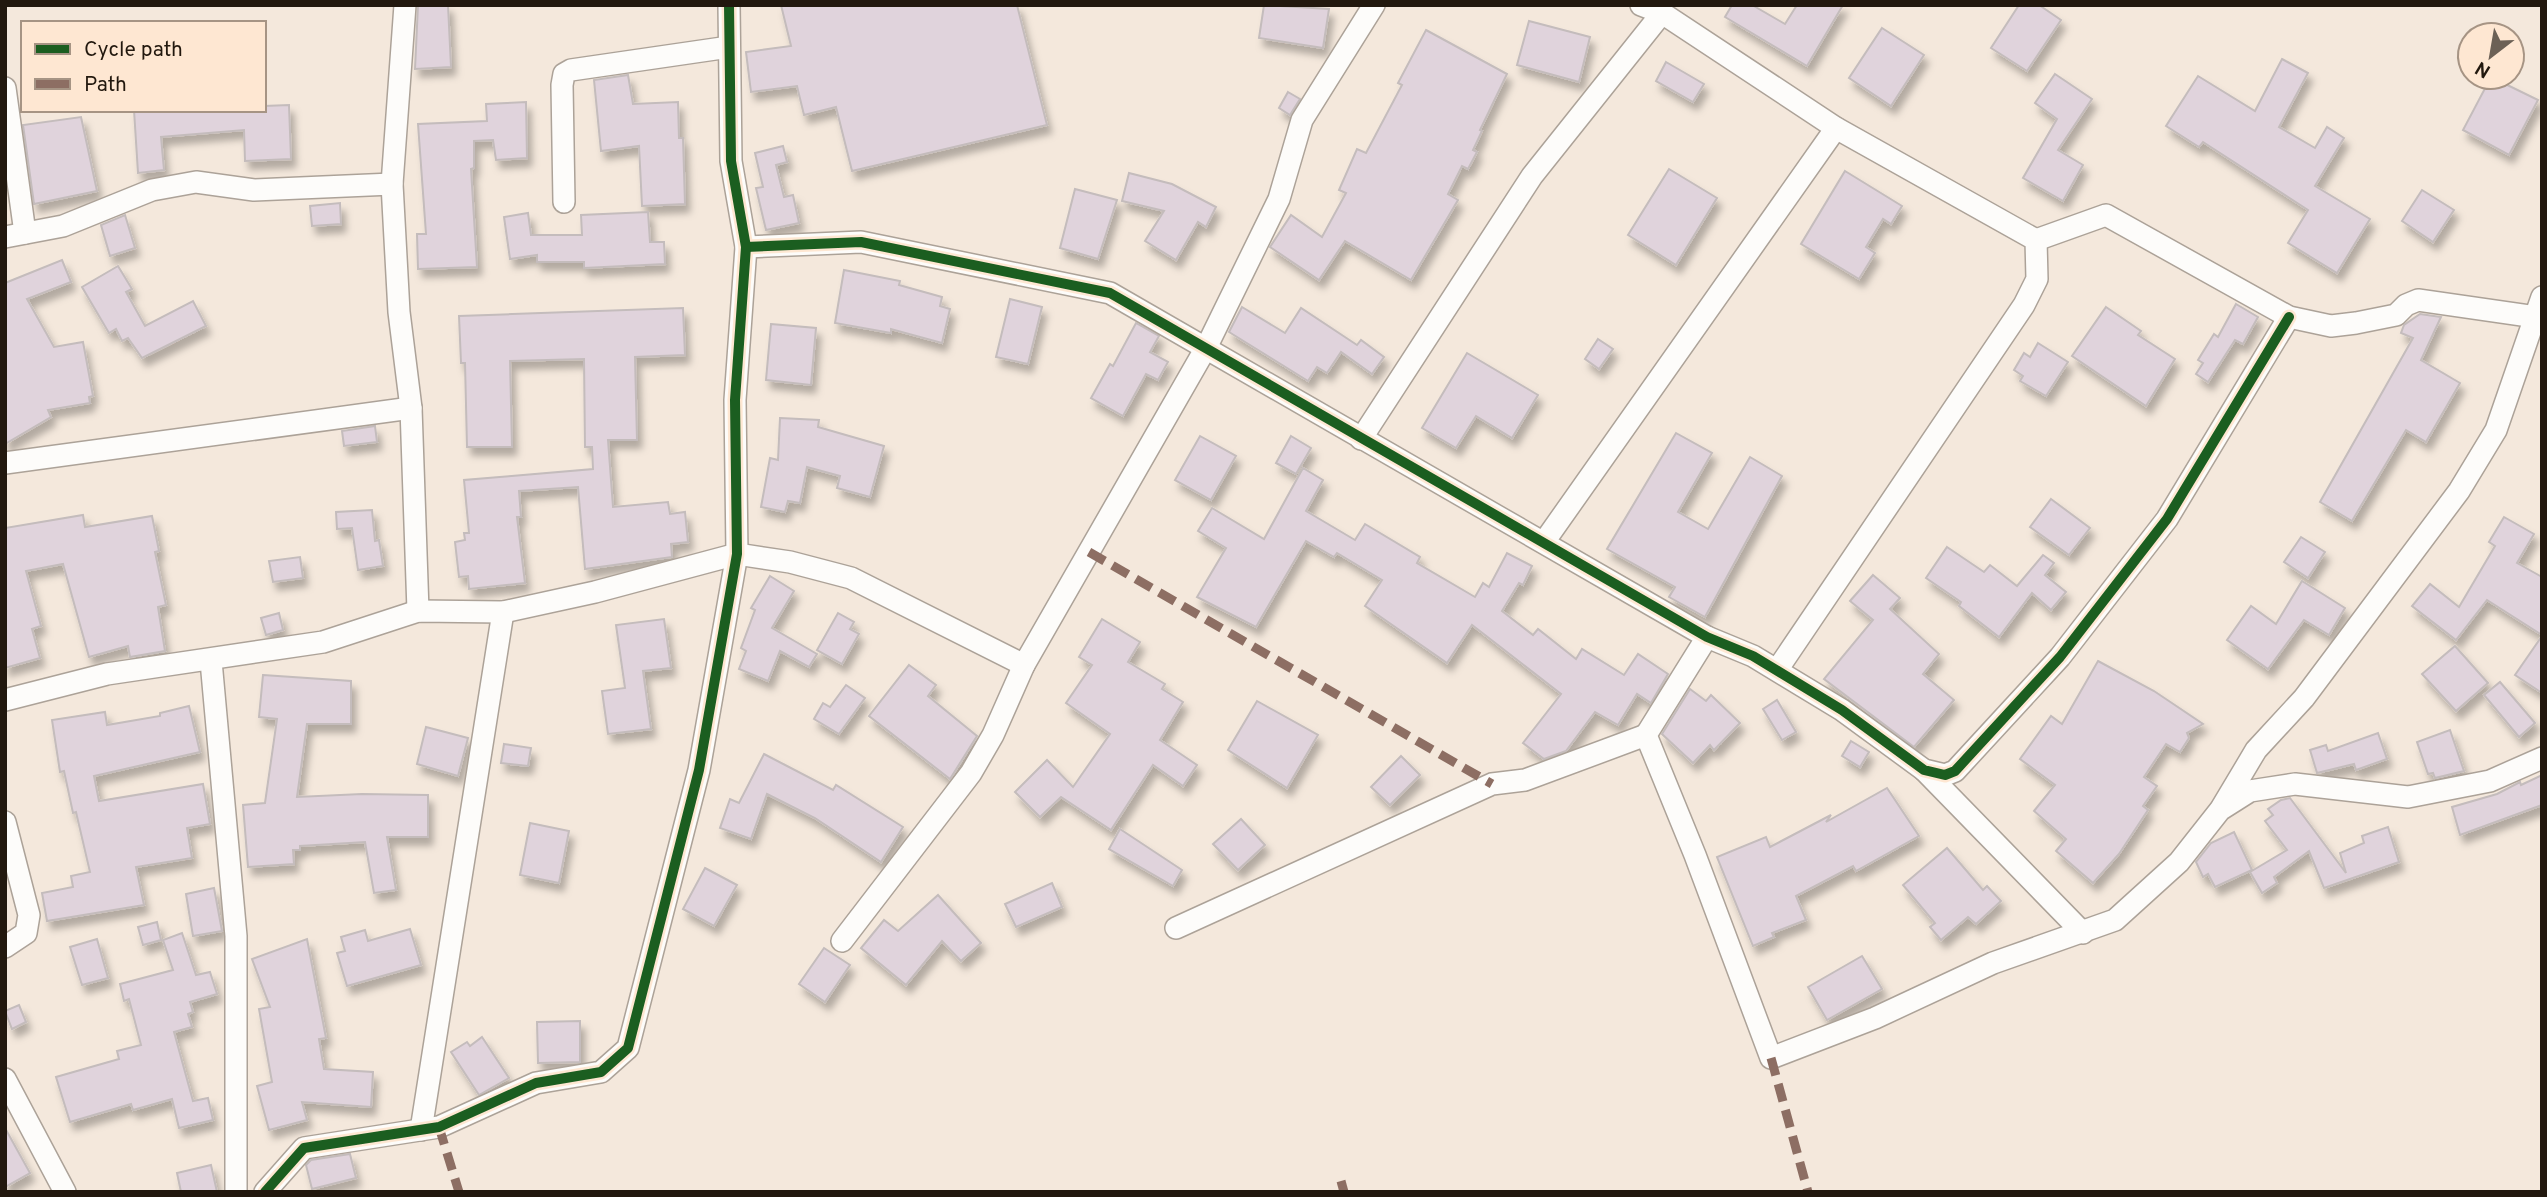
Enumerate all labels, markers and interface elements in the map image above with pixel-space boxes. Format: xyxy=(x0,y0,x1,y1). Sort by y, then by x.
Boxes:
legend xyxy=(21,21,266,112)
north arrow xyxy=(2456,21,2526,91)
text: Cycle path xyxy=(84,37,183,64)
text: N xyxy=(2471,55,2495,83)
text: Path xyxy=(84,72,127,99)

